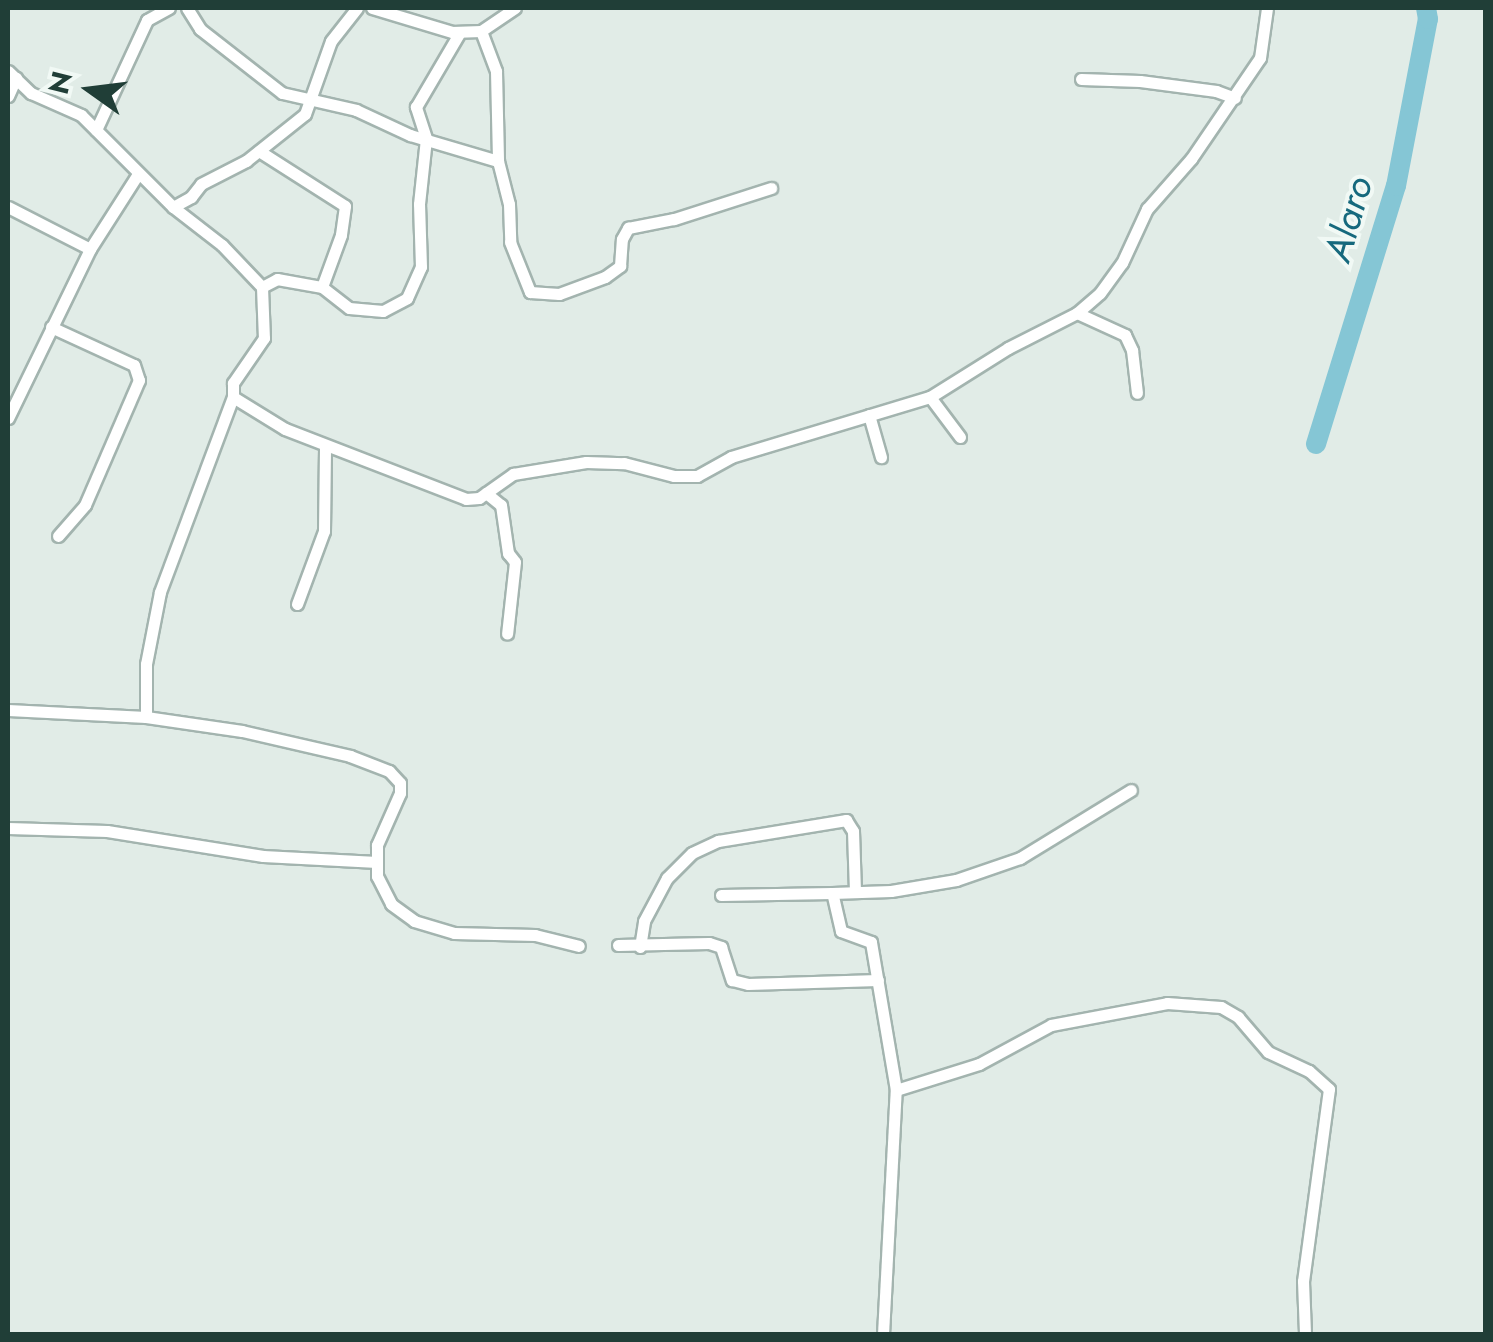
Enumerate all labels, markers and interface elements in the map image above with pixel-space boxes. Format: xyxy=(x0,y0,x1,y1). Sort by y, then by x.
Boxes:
north arrow xyxy=(40,40,140,140)
text: N xyxy=(38,67,83,98)
water label: Alaro xyxy=(1314,171,1382,267)

